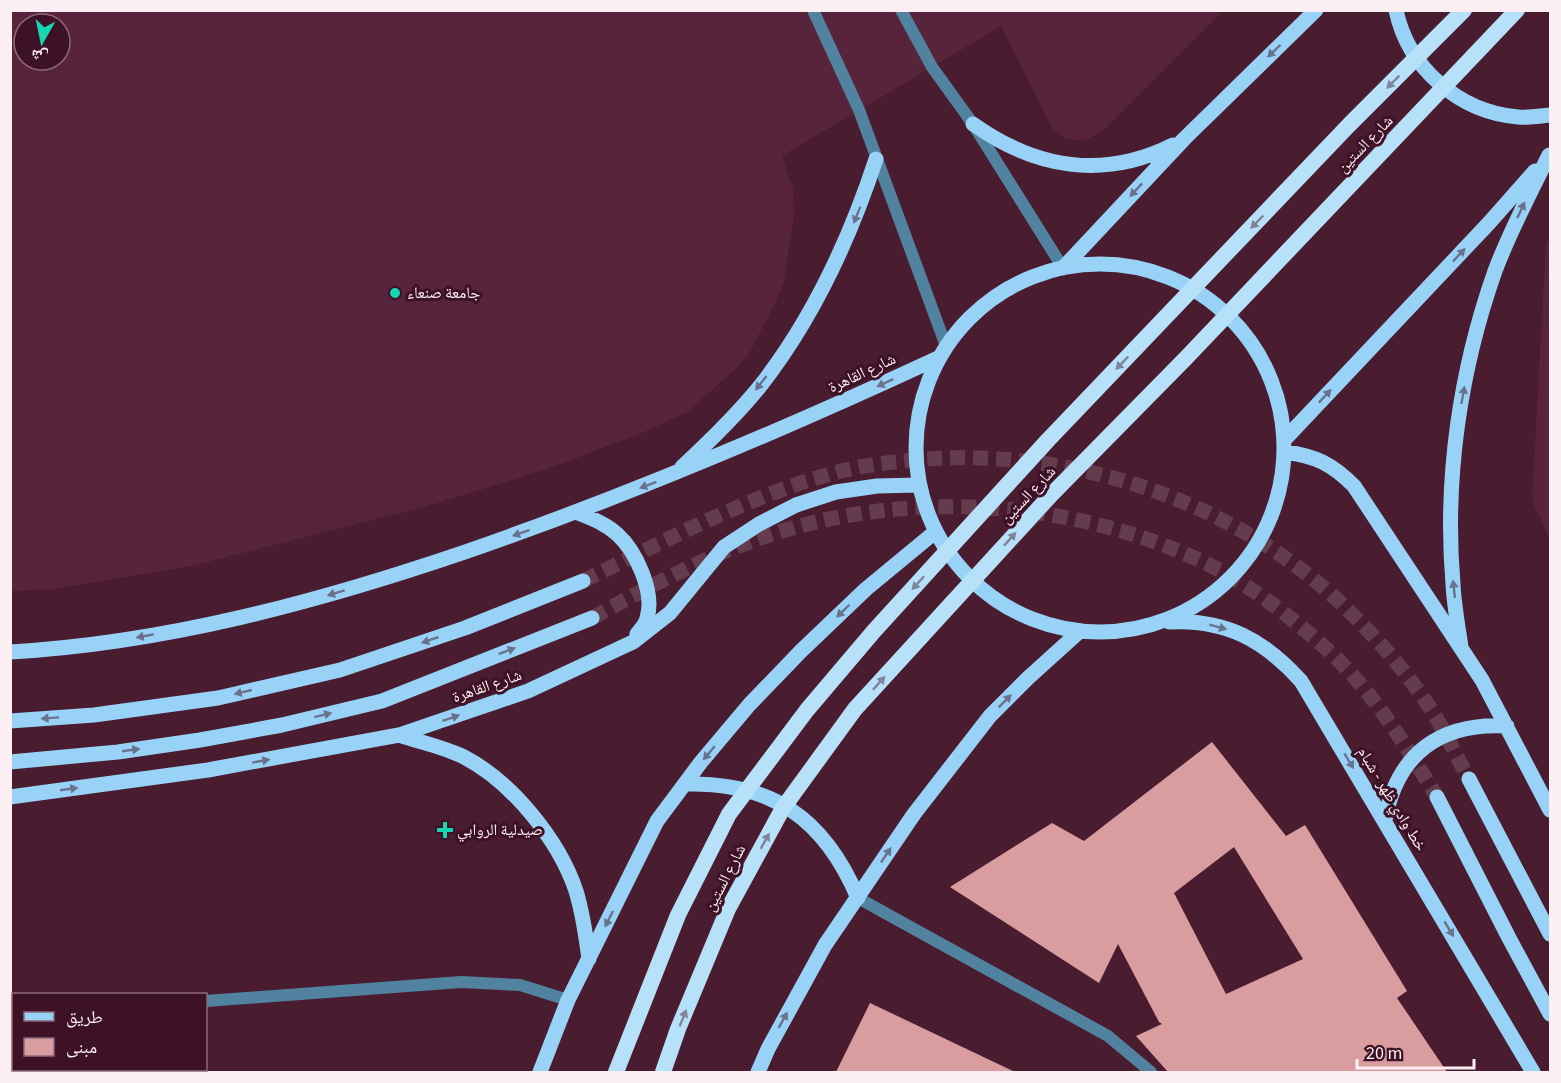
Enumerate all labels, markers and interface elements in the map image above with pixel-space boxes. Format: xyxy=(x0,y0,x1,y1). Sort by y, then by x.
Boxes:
north arrow xyxy=(12,12,72,72)
text: ش xyxy=(30,44,50,68)
one-way arrow xyxy=(1267,44,1281,58)
one-way arrow xyxy=(1386,74,1400,88)
street label: شارع الستين xyxy=(1332,110,1398,178)
one-way arrow xyxy=(1130,182,1144,196)
one-way arrow xyxy=(1517,201,1526,218)
one-way arrow xyxy=(852,206,862,224)
one-way arrow xyxy=(1250,214,1264,229)
one-way arrow xyxy=(1452,247,1466,262)
place label: جامعة صنعاء xyxy=(407,282,481,304)
marker: جامعة صنعاء xyxy=(388,286,402,300)
street label: شارع القاهرة xyxy=(825,348,899,398)
one-way arrow xyxy=(1116,355,1130,369)
one-way arrow xyxy=(756,376,768,391)
one-way arrow xyxy=(876,378,893,387)
one-way arrow xyxy=(1458,385,1467,404)
one-way arrow xyxy=(1318,390,1332,404)
street label: شارع الستين xyxy=(995,461,1061,529)
one-way arrow xyxy=(639,481,657,490)
one-way arrow xyxy=(512,528,530,538)
one-way arrow xyxy=(1003,533,1017,547)
one-way arrow xyxy=(911,575,925,590)
one-way arrow xyxy=(1449,580,1459,599)
one-way arrow xyxy=(327,589,345,598)
one-way arrow xyxy=(835,604,850,618)
one-way arrow xyxy=(1209,622,1227,632)
one-way arrow xyxy=(136,631,155,640)
one-way arrow xyxy=(421,635,439,645)
one-way arrow xyxy=(498,646,516,656)
street label: شارع القاهرة xyxy=(449,664,525,708)
one-way arrow xyxy=(872,676,885,691)
one-way arrow xyxy=(233,688,252,697)
one-way arrow xyxy=(998,694,1012,708)
one-way arrow xyxy=(314,709,332,719)
one-way arrow xyxy=(442,712,460,722)
one-way arrow xyxy=(40,714,59,723)
street label: خط وادي ظهر - شبام xyxy=(1351,743,1432,856)
one-way arrow xyxy=(703,745,716,760)
one-way arrow xyxy=(122,746,141,755)
one-way arrow xyxy=(1344,753,1355,769)
one-way arrow xyxy=(252,756,271,765)
one-way arrow xyxy=(59,785,78,794)
place label: صيدلية الروابي xyxy=(457,819,543,842)
marker: صيدلية الروابي xyxy=(438,823,452,837)
one-way arrow xyxy=(760,832,770,849)
street label: شارع الستين xyxy=(699,841,751,915)
one-way arrow xyxy=(881,846,892,863)
one-way arrow xyxy=(604,910,613,927)
one-way arrow xyxy=(1443,921,1454,937)
legend xyxy=(12,993,207,1071)
text: طريق xyxy=(66,1005,103,1030)
one-way arrow xyxy=(678,1008,688,1026)
one-way arrow xyxy=(778,1012,789,1028)
scale bar xyxy=(1357,1032,1474,1070)
text: مبنى xyxy=(66,1035,97,1060)
text: 20 m xyxy=(1366,1041,1402,1066)

